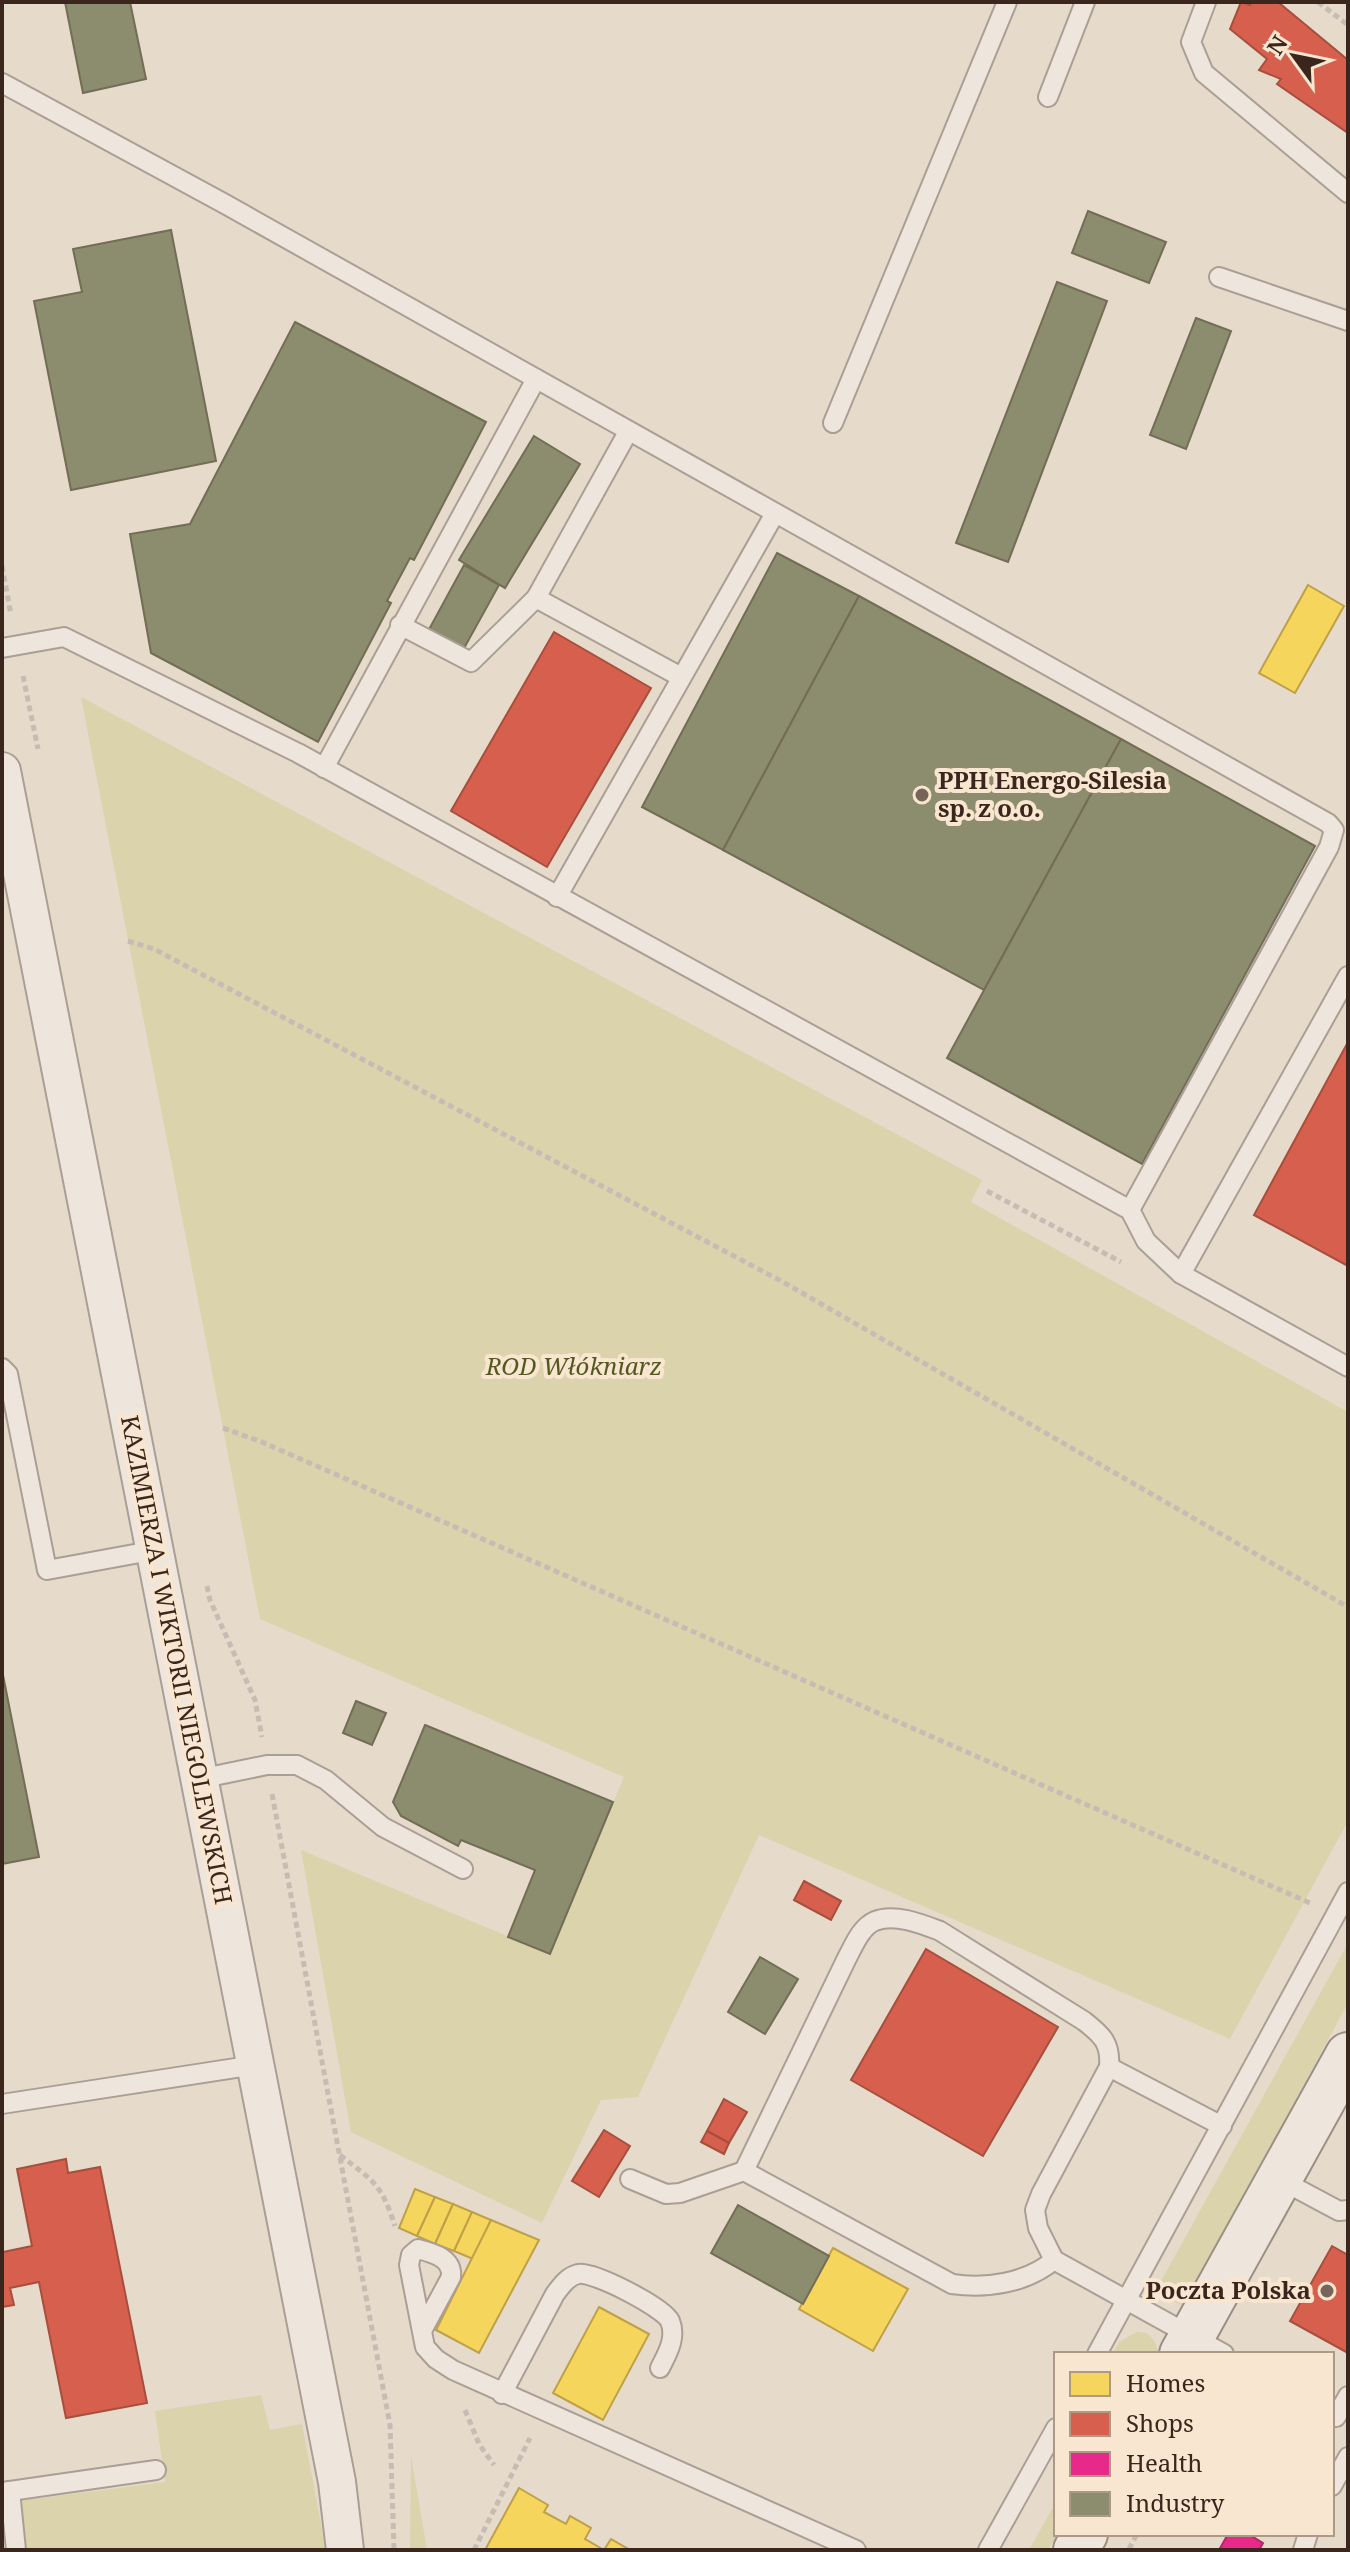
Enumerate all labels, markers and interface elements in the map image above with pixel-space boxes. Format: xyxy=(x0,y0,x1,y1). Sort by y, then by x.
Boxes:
north arrow xyxy=(1254,16,1334,96)
text: N xyxy=(1259,29,1294,60)
place label: PPH Energo-Silesia sp. z o.o. xyxy=(938,763,1167,824)
marker: PPH Energo-Silesia sp. z o.o. xyxy=(913,786,931,804)
park label: ROD Włókniarz xyxy=(485,1349,662,1382)
street label: KAZIMIERZA I WIKTORII NIEGOLEWSKICH xyxy=(114,1412,241,1907)
place label: Poczta Polska xyxy=(1146,2273,1311,2306)
marker: Poczta Polska xyxy=(1318,2282,1336,2300)
legend xyxy=(1054,2352,1334,2536)
text: Homes xyxy=(1126,2366,1205,2399)
text: Shops xyxy=(1126,2406,1194,2439)
text: Health xyxy=(1126,2446,1203,2479)
text: Industry xyxy=(1126,2486,1225,2519)

